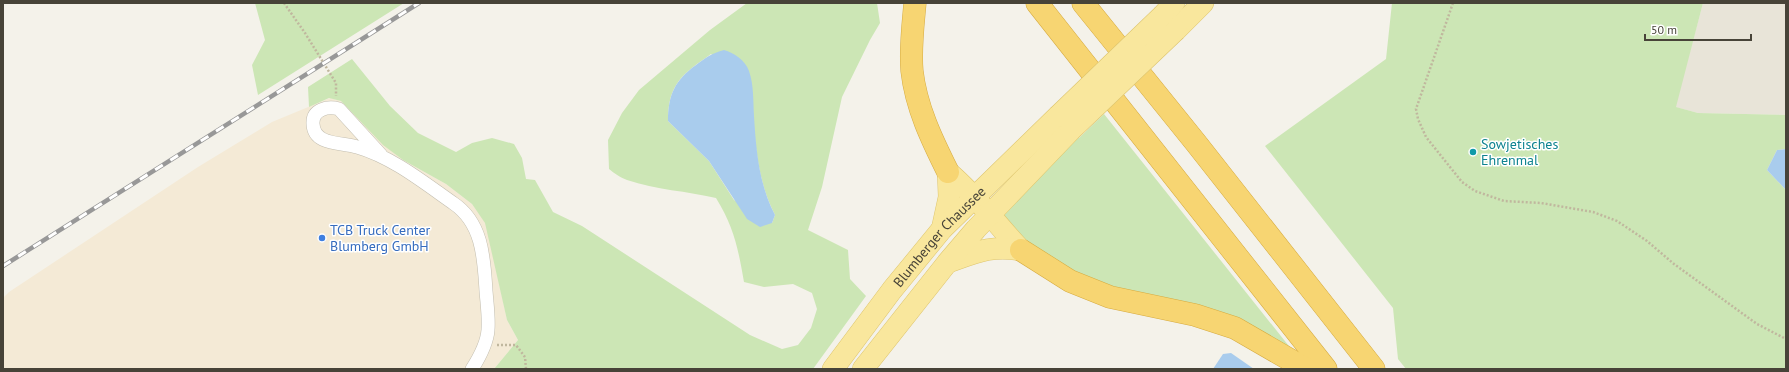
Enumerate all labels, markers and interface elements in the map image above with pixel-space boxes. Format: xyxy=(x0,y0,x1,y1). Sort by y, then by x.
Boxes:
scale bar xyxy=(1645,16,1751,42)
text: 50 m xyxy=(1651,22,1677,37)
place label: Sowjetisches Ehrenmal xyxy=(1481,135,1558,169)
marker: Sowjetisches Ehrenmal xyxy=(1468,147,1478,157)
street label: Blumberger Chaussee xyxy=(889,182,989,291)
place label: TCB Truck Center Blumberg GmbH xyxy=(330,221,430,255)
marker: TCB Truck Center Blumberg GmbH xyxy=(317,233,327,243)

